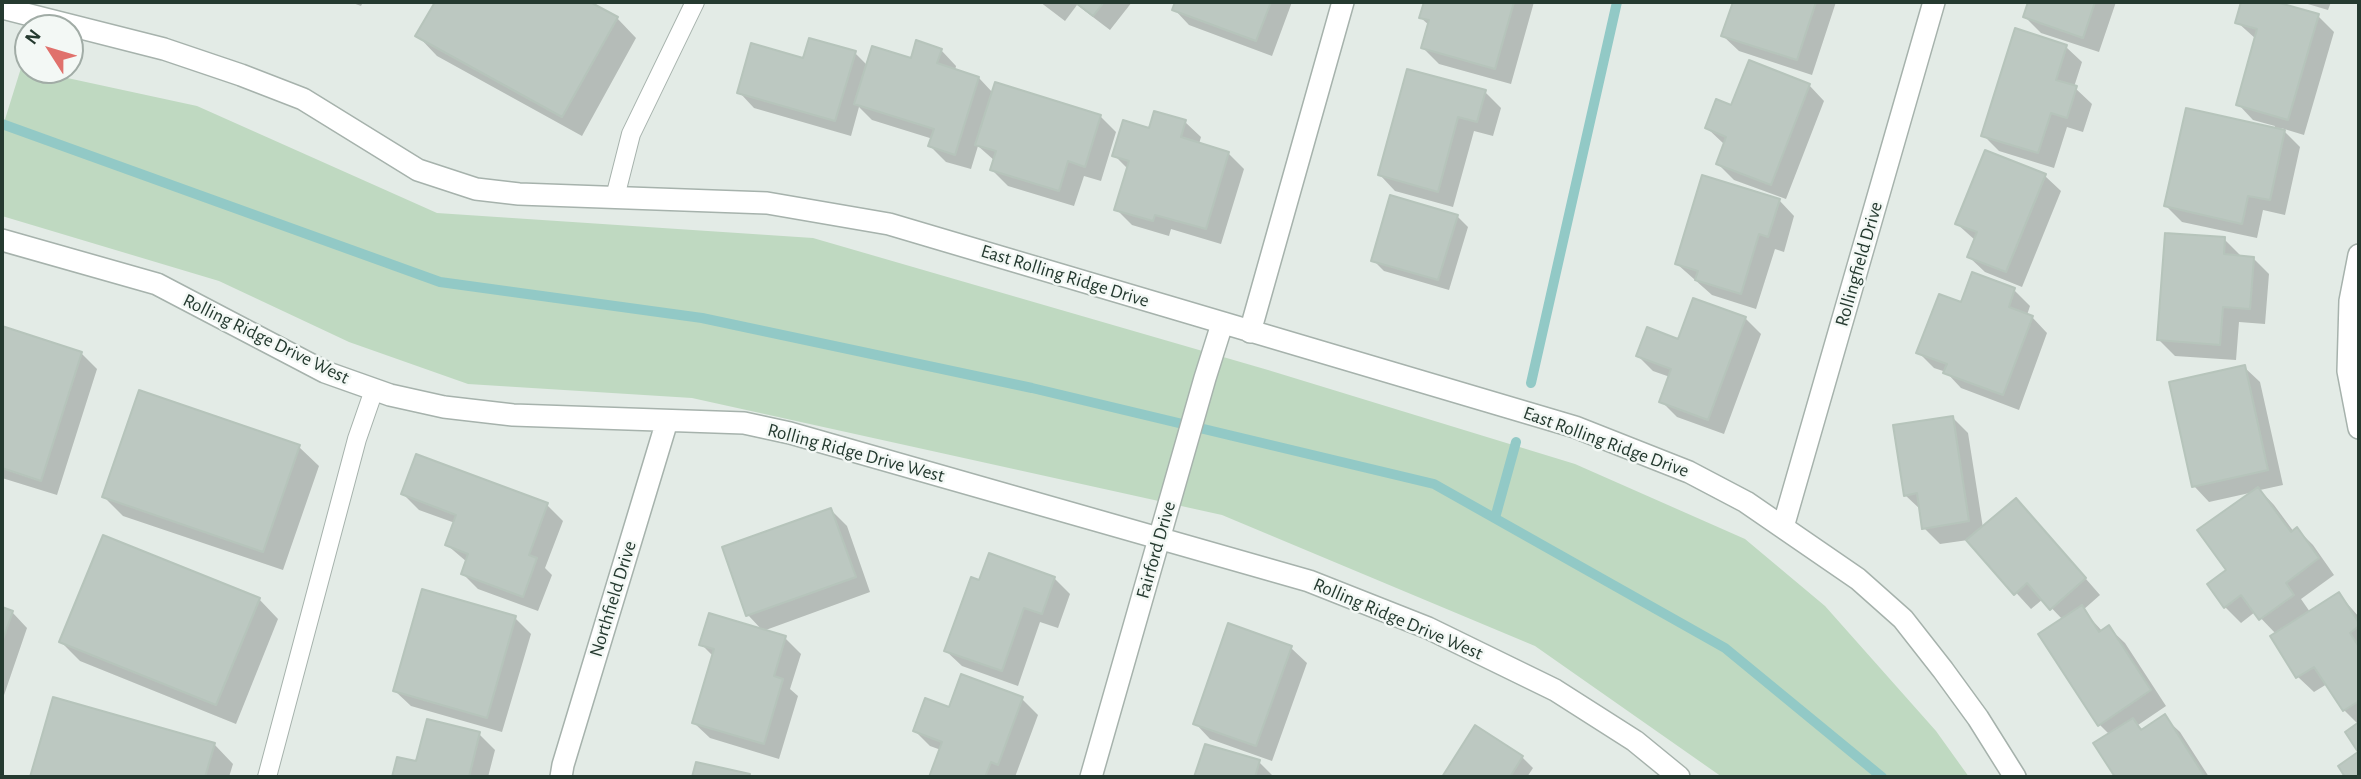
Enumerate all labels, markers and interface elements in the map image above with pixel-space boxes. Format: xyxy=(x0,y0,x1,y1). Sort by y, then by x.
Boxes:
north arrow xyxy=(14,14,84,84)
text: N xyxy=(22,26,45,48)
street label: Rollingfield Drive xyxy=(1830,199,1888,329)
street label: East Rolling Ridge Drive xyxy=(978,240,1152,312)
street label: Rolling Ridge Drive West xyxy=(179,289,353,389)
street label: East Rolling Ridge Drive xyxy=(1520,401,1692,483)
street label: Rolling Ridge Drive West xyxy=(765,418,947,488)
street label: Fairford Drive xyxy=(1131,499,1181,601)
street label: Northfield Drive xyxy=(585,538,641,660)
street label: Rolling Ridge Drive West xyxy=(1310,573,1486,665)

